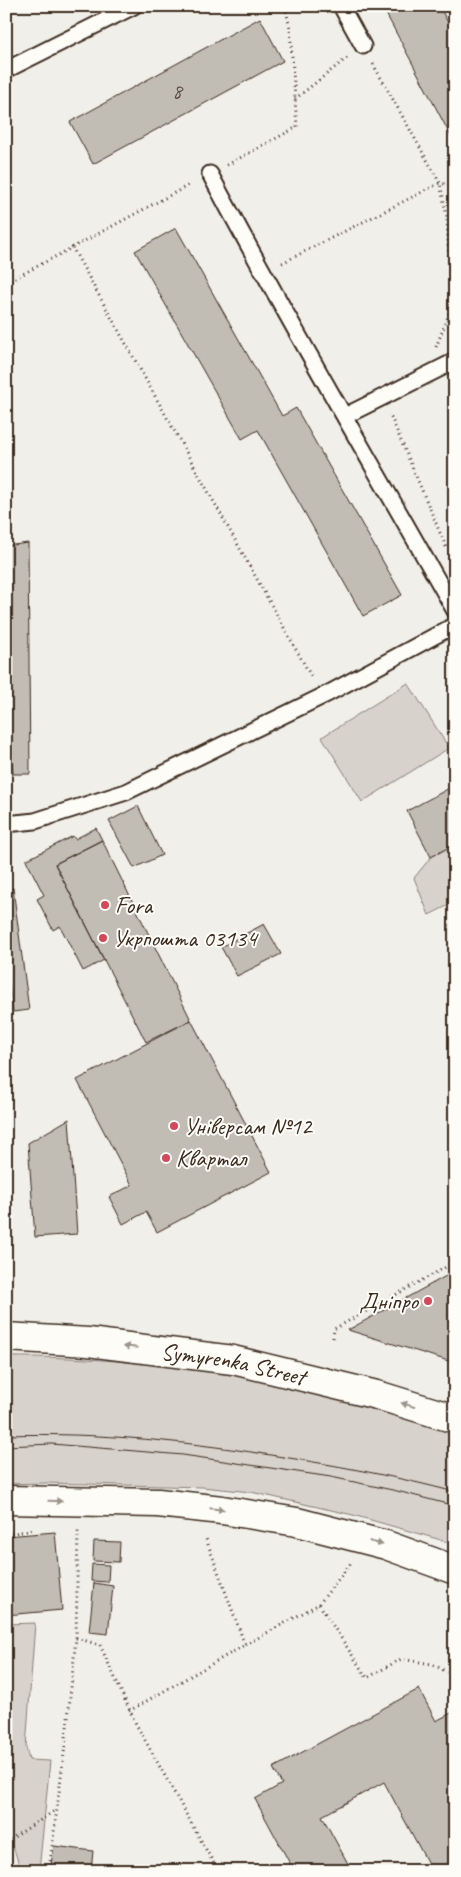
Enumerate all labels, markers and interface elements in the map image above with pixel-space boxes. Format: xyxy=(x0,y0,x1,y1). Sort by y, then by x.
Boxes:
house number: 8 xyxy=(172,78,184,104)
place label: Fora xyxy=(115,890,154,920)
marker: Fora xyxy=(99,899,111,911)
place label: Укрпошта 03134 xyxy=(113,923,259,953)
marker: Укрпошта 03134 xyxy=(97,932,109,944)
place label: Універсам №12 xyxy=(184,1111,314,1141)
marker: Універсам №12 xyxy=(168,1120,180,1132)
place label: Квартал xyxy=(176,1143,248,1173)
marker: Квартал xyxy=(160,1152,172,1164)
place label: Дніпро xyxy=(359,1286,420,1316)
marker: Дніпро xyxy=(422,1295,434,1307)
street label: Symyrenka Street xyxy=(159,1336,311,1393)
one-way arrow xyxy=(122,1343,138,1351)
one-way arrow xyxy=(401,1400,416,1408)
one-way arrow xyxy=(47,1497,63,1505)
one-way arrow xyxy=(209,1505,225,1513)
one-way arrow xyxy=(368,1539,384,1547)

